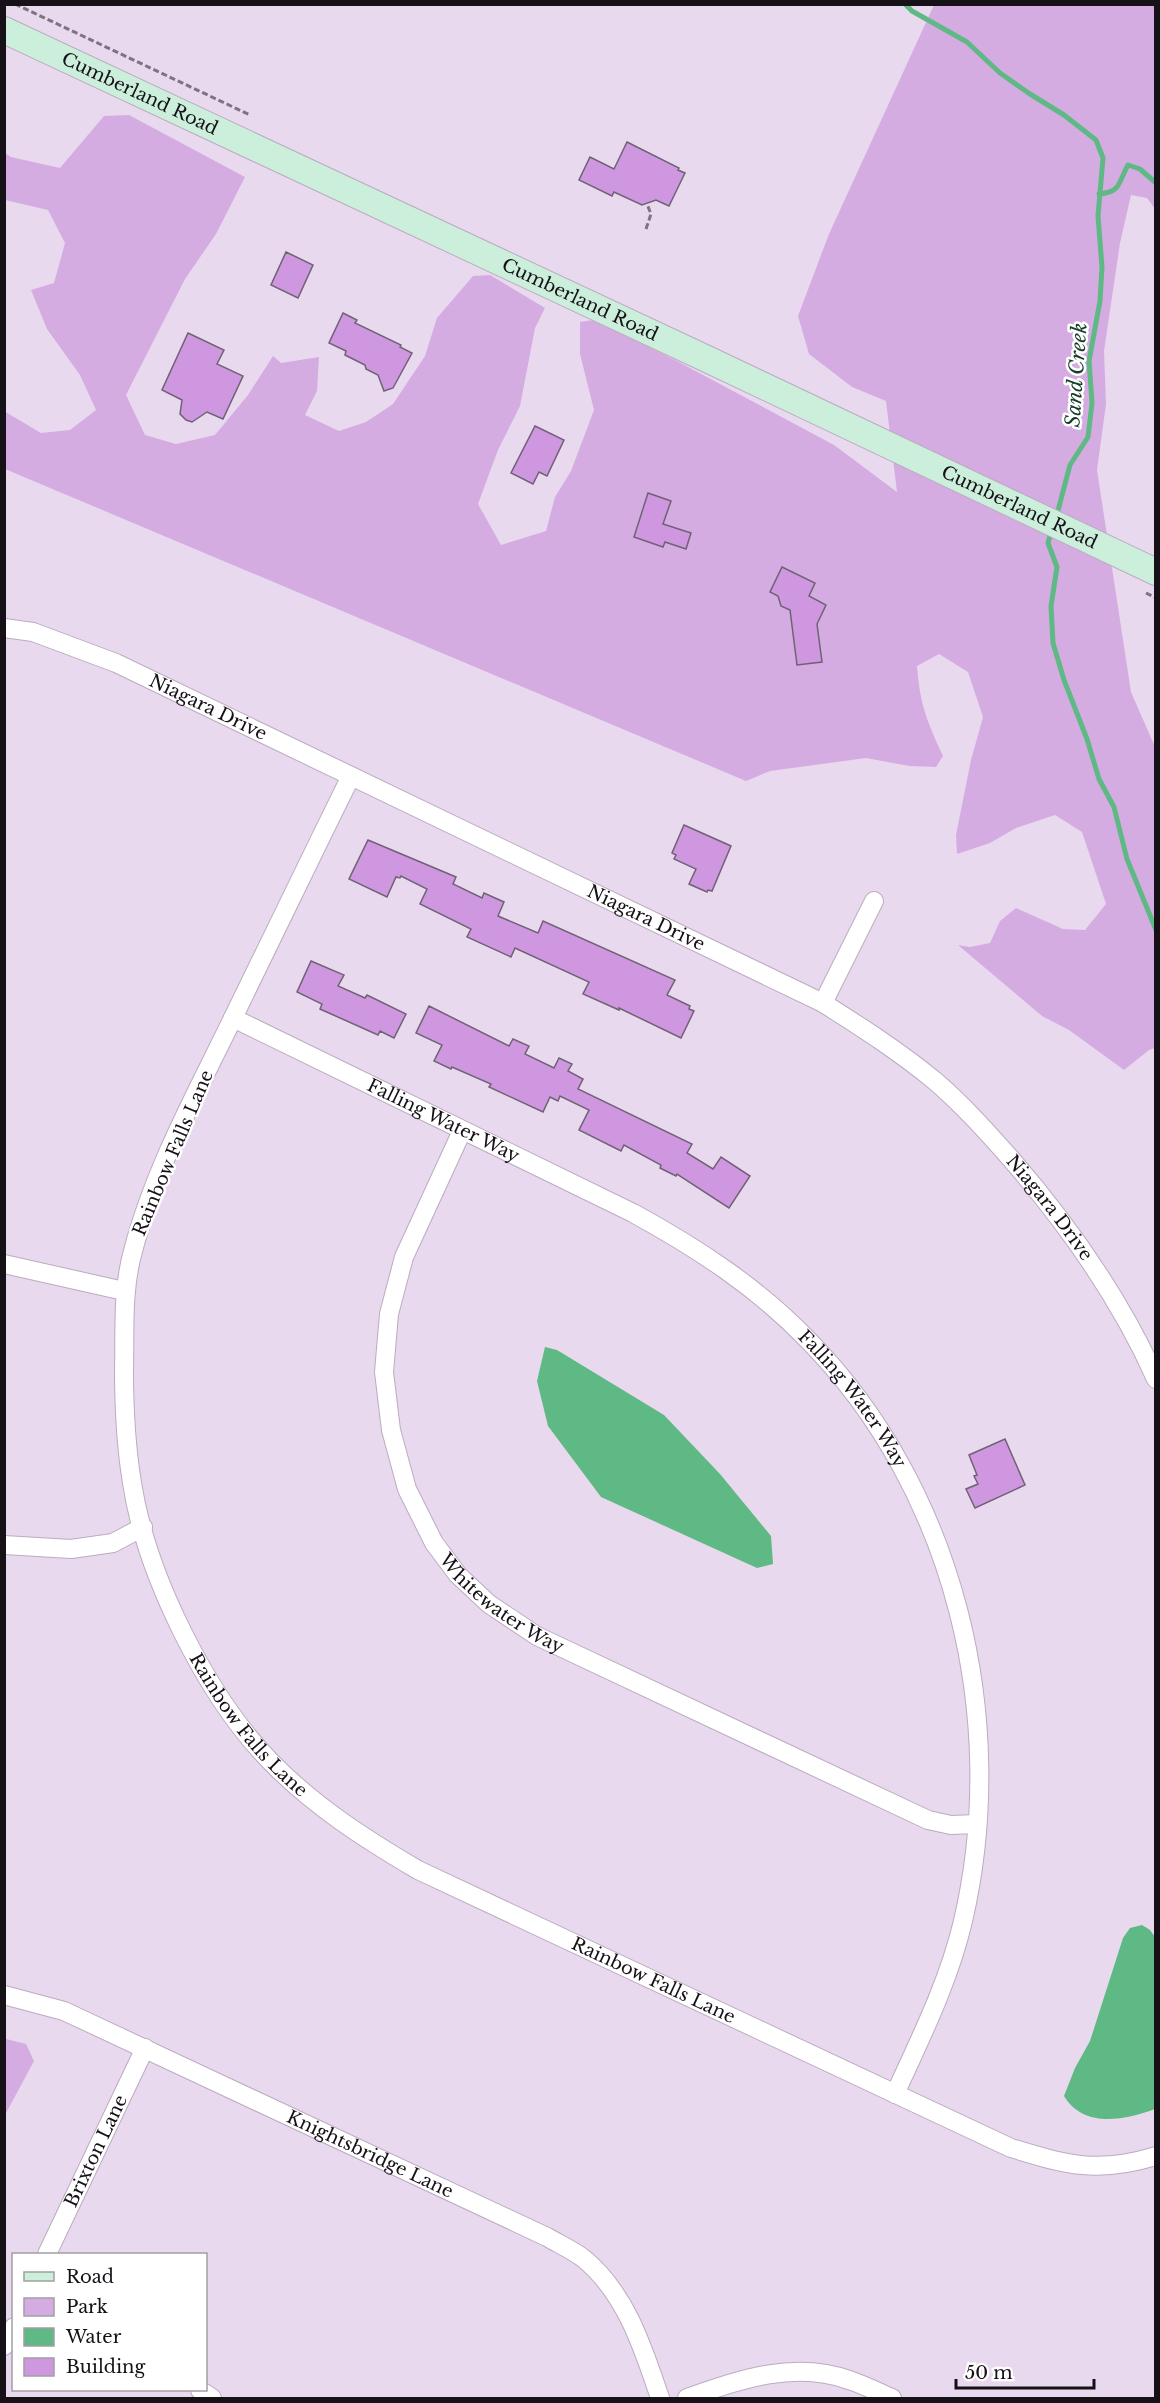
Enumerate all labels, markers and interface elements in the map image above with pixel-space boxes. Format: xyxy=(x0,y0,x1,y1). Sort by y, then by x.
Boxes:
street label: Cumberland Road xyxy=(58,48,222,140)
street label: Cumberland Road xyxy=(498,254,662,346)
water label: Sand Creek xyxy=(1060,322,1092,428)
street label: Cumberland Road xyxy=(938,461,1101,554)
street label: Niagara Drive xyxy=(146,670,270,745)
street label: Niagara Drive xyxy=(584,880,708,956)
street label: Rainbow Falls Lane xyxy=(128,1067,218,1239)
street label: Falling Water Way xyxy=(364,1074,524,1167)
street label: Niagara Drive xyxy=(1001,1150,1097,1265)
street label: Falling Water Way xyxy=(794,1326,911,1472)
street label: Whitewater Way xyxy=(434,1548,568,1658)
street label: Rainbow Falls Lane xyxy=(185,1649,312,1802)
street label: Rainbow Falls Lane xyxy=(568,1933,739,2028)
street label: Brixton Lane xyxy=(60,2091,132,2211)
street label: Knightsbridge Lane xyxy=(283,2106,457,2203)
legend xyxy=(12,2253,207,2391)
text: Road xyxy=(66,2266,114,2288)
text: Park xyxy=(66,2296,108,2318)
text: Water xyxy=(65,2326,122,2348)
scale bar xyxy=(956,2352,1094,2390)
text: Building xyxy=(66,2356,145,2378)
text: 50 m xyxy=(965,2362,1013,2384)

